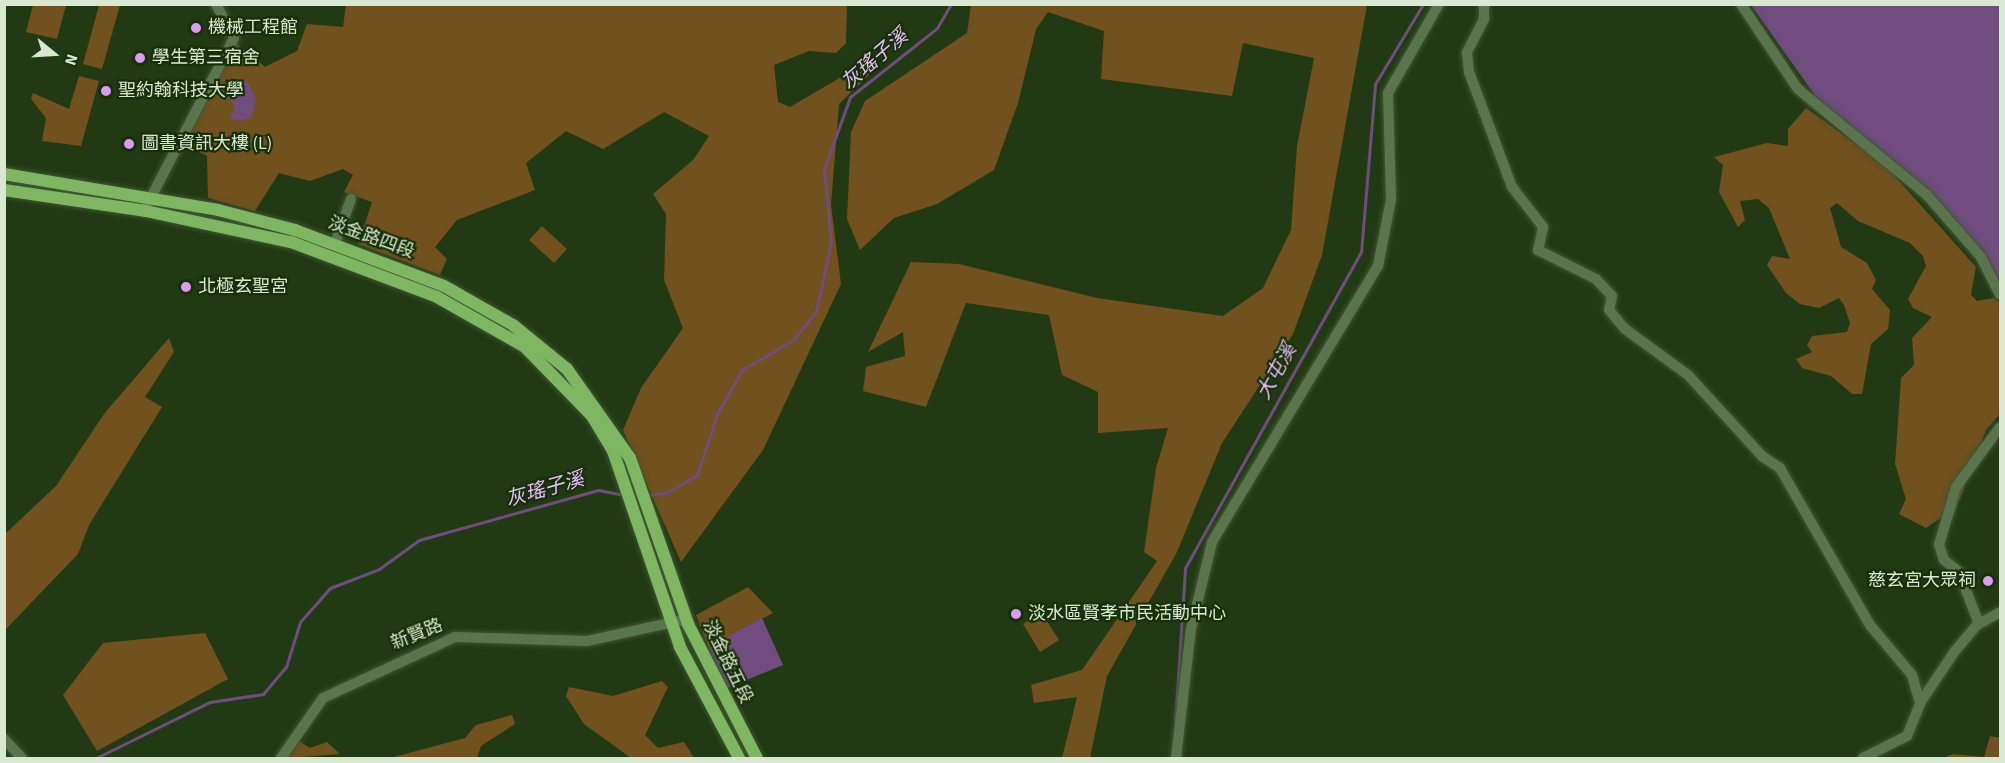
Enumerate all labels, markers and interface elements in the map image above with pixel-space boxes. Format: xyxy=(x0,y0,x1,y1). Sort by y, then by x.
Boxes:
place label: 機械工程館 xyxy=(208,17,298,39)
marker: 機械工程館 xyxy=(189,21,203,35)
north arrow xyxy=(24,24,84,84)
water label: 灰瑤子溪 xyxy=(837,25,913,95)
place label: 學生第三宿舍 xyxy=(152,47,260,69)
text: N xyxy=(59,51,83,68)
marker: 學生第三宿舍 xyxy=(133,51,147,65)
place label: 聖約翰科技大學 xyxy=(118,80,244,102)
marker: 聖約翰科技大學 xyxy=(99,84,113,98)
place label: 圖書資訊大樓 (L) xyxy=(141,133,272,155)
marker: 圖書資訊大樓 (L) xyxy=(122,137,136,151)
street label: 淡金路四段 xyxy=(325,212,417,264)
place label: 北極玄聖宮 xyxy=(198,276,288,298)
marker: 北極玄聖宮 xyxy=(179,280,193,294)
water label: 大屯溪 xyxy=(1252,340,1302,404)
water label: 灰瑤子溪 xyxy=(503,467,587,513)
place label: 慈玄宮大眾祠 xyxy=(1868,570,1976,592)
marker: 慈玄宮大眾祠 xyxy=(1981,574,1995,588)
place label: 淡水區賢孝市民活動中心 xyxy=(1028,603,1226,625)
marker: 淡水區賢孝市民活動中心 xyxy=(1009,607,1023,621)
street label: 新賢路 xyxy=(388,615,446,655)
street label: 淡金路五段 xyxy=(698,617,756,707)

